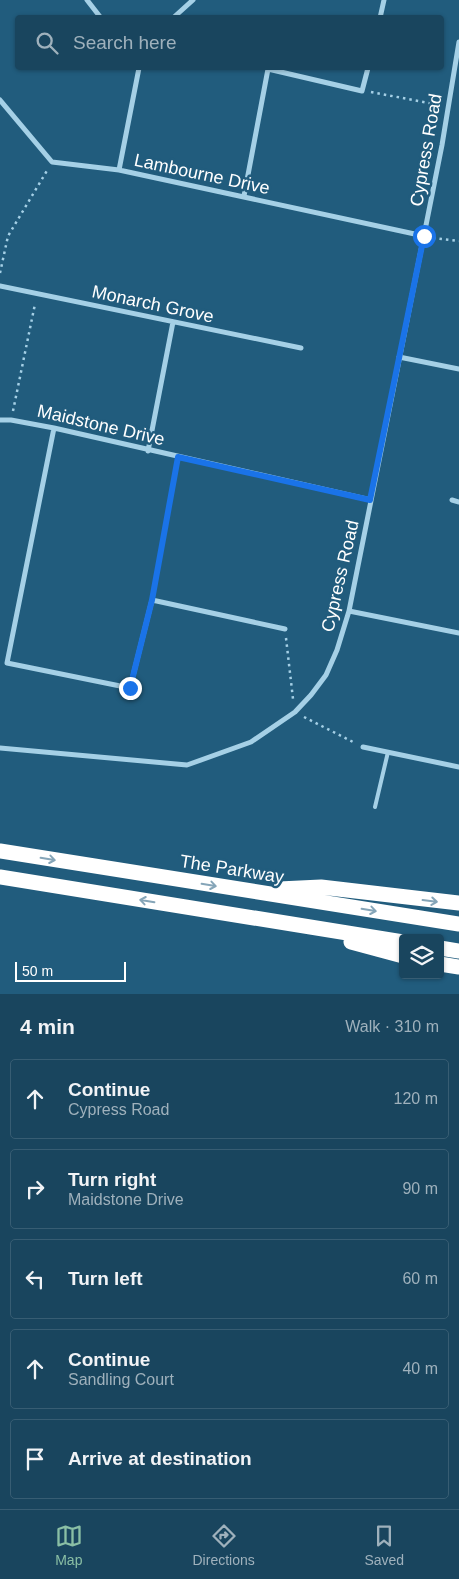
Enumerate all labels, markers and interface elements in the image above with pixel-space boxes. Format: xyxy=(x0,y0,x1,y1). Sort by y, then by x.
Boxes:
search box xyxy=(15,15,444,70)
icon: search xyxy=(33,29,61,57)
text: Search here xyxy=(73,32,177,53)
street label: Cypress Road xyxy=(406,92,446,208)
street label: Lambourne Drive xyxy=(132,150,272,198)
route start xyxy=(413,225,436,248)
street label: Monarch Grove xyxy=(90,281,216,327)
street label: Maidstone Drive xyxy=(35,401,167,449)
street label: Cypress Road xyxy=(317,518,363,634)
route end xyxy=(119,677,142,700)
street label: The Parkway xyxy=(179,851,285,887)
one-way arrow xyxy=(40,854,56,864)
one-way arrow xyxy=(200,880,216,890)
one-way arrow xyxy=(140,896,156,906)
one-way arrow xyxy=(422,896,438,906)
one-way arrow xyxy=(361,905,377,915)
map controls xyxy=(399,934,444,979)
button: layers xyxy=(399,934,444,979)
scale bar xyxy=(15,959,126,982)
text: 50 m xyxy=(22,963,53,979)
text: 4 min xyxy=(20,1015,75,1038)
text: Walk · 310 m xyxy=(345,1018,439,1035)
text: Continue xyxy=(68,1079,150,1100)
icon: ahead xyxy=(21,1085,49,1113)
text: 120 m xyxy=(394,1090,438,1107)
text: Cypress Road xyxy=(68,1101,169,1118)
text: Turn right xyxy=(68,1169,156,1190)
icon: right xyxy=(21,1175,49,1203)
text: 90 m xyxy=(402,1180,438,1197)
text: Maidstone Drive xyxy=(68,1191,184,1208)
icon: left xyxy=(21,1265,49,1293)
text: Turn left xyxy=(68,1268,143,1289)
text: 60 m xyxy=(402,1270,438,1287)
text: Continue xyxy=(68,1349,150,1370)
icon: ahead xyxy=(21,1355,49,1383)
text: 40 m xyxy=(402,1360,438,1377)
text: Sandling Court xyxy=(68,1371,174,1388)
icon: arrive xyxy=(21,1445,49,1473)
text: Arrive at destination xyxy=(68,1448,252,1469)
tab: Map xyxy=(55,1522,83,1568)
tab: Directions xyxy=(193,1522,255,1568)
tab: Saved xyxy=(364,1522,404,1568)

